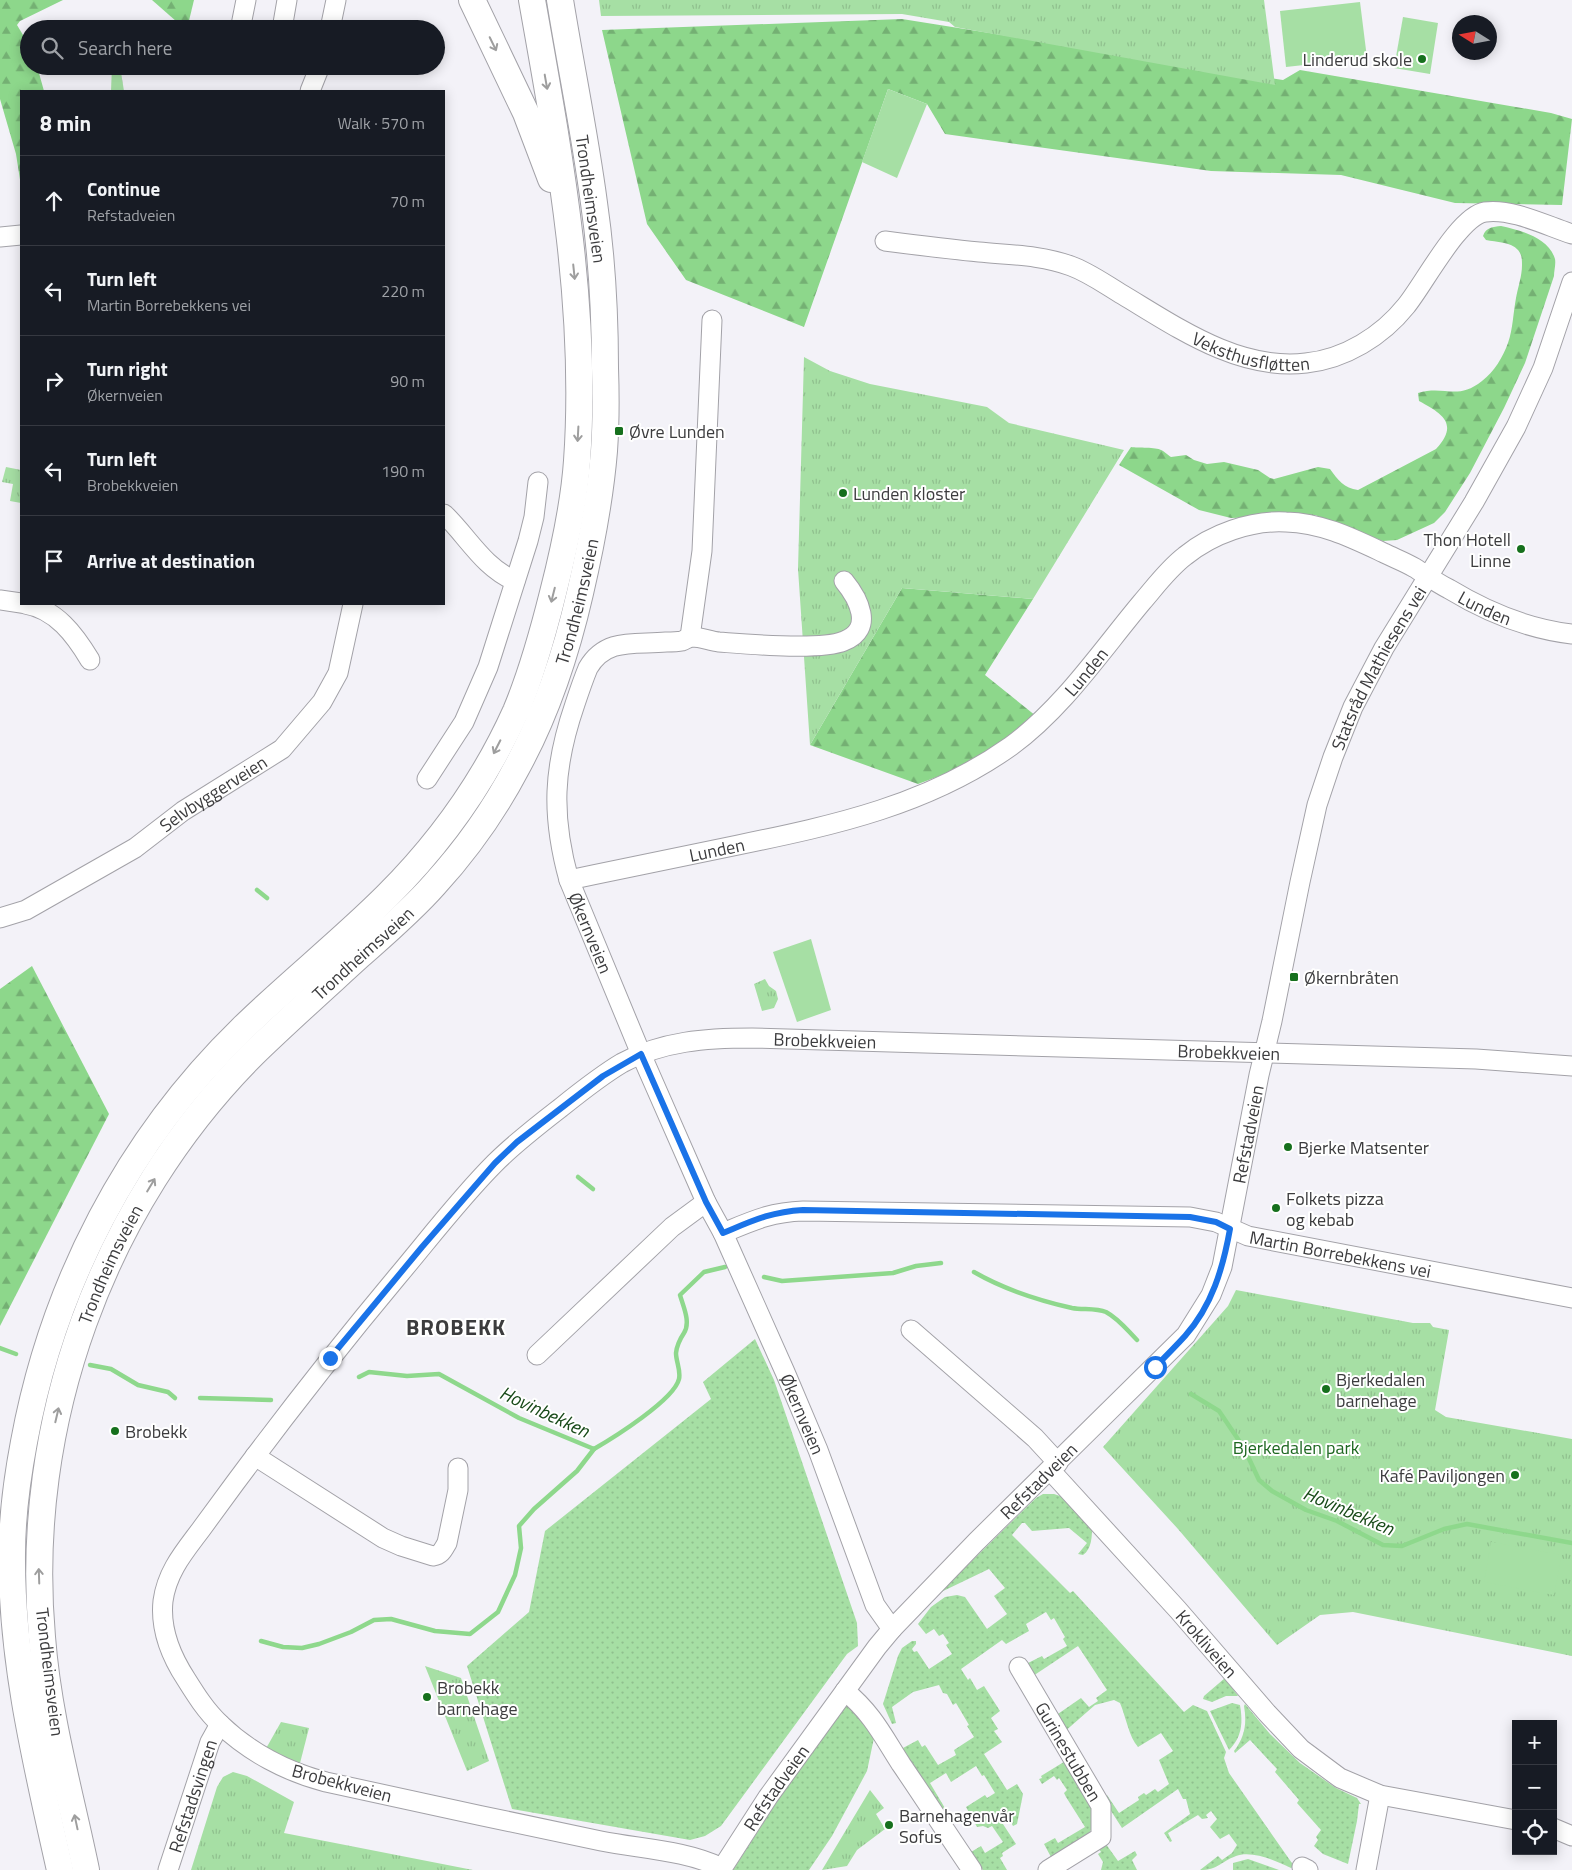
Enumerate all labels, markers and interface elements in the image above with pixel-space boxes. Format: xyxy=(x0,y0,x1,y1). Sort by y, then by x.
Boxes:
north arrow xyxy=(1452,15,1497,60)
search box xyxy=(20,20,445,75)
text: Search here xyxy=(78,33,172,62)
icon: search xyxy=(38,34,66,62)
one-way arrow xyxy=(489,36,499,51)
place label: Linderud skole xyxy=(1302,46,1412,73)
marker: Linderud skole xyxy=(1416,53,1428,65)
one-way arrow xyxy=(542,74,552,90)
text: 8 min xyxy=(40,107,91,139)
text: Walk · 570 m xyxy=(337,111,425,135)
street label: Trondheimsveien xyxy=(569,133,613,265)
text: Continue xyxy=(87,174,160,203)
icon: ahead xyxy=(40,187,68,215)
text: 70 m xyxy=(390,189,425,213)
text: Refstadveien xyxy=(87,203,175,227)
text: Turn left xyxy=(87,264,157,293)
one-way arrow xyxy=(569,264,579,280)
icon: left xyxy=(40,277,68,305)
text: 220 m xyxy=(381,279,425,303)
text: Martin Borrebekkens vei xyxy=(87,293,251,317)
street label: Veksthusfløtten xyxy=(1188,324,1311,378)
text: Turn right xyxy=(87,354,168,383)
icon: right xyxy=(40,367,68,395)
text: 90 m xyxy=(390,369,425,393)
text: Økernveien xyxy=(87,383,163,407)
place label: Øvre Lunden xyxy=(629,418,725,445)
marker: Øvre Lunden xyxy=(613,425,625,437)
one-way arrow xyxy=(574,426,583,442)
text: Turn left xyxy=(87,444,157,473)
icon: left xyxy=(40,457,68,485)
text: 190 m xyxy=(381,459,425,483)
text: Brobekkveien xyxy=(87,473,178,497)
place label: Lunden kloster xyxy=(853,480,965,507)
marker: Lunden kloster xyxy=(837,487,849,499)
place label: Thon Hotell Linne xyxy=(1424,526,1511,574)
street label: Trondheimsveien xyxy=(548,536,605,668)
marker: Thon Hotell Linne xyxy=(1515,543,1527,555)
text: Arrive at destination xyxy=(87,546,255,575)
icon: arrive xyxy=(40,547,68,575)
street label: Statsråd Mathiesens vei xyxy=(1324,581,1433,754)
street label: Lunden xyxy=(1453,584,1515,632)
one-way arrow xyxy=(548,586,557,602)
street label: Lunden xyxy=(1058,642,1114,702)
one-way arrow xyxy=(492,739,501,754)
street label: Selvbyggerveien xyxy=(153,748,272,838)
street label: Lunden xyxy=(687,830,747,868)
street label: Økernveien xyxy=(562,888,620,977)
street label: Trondheimsveien xyxy=(306,900,420,1006)
place label: Økernbråten xyxy=(1304,964,1399,991)
marker: Økernbråten xyxy=(1288,971,1300,983)
street label: Brobekkveien xyxy=(773,1025,877,1055)
street label: Brobekkveien xyxy=(1177,1037,1280,1067)
street label: Refstadveien xyxy=(1225,1083,1270,1186)
place label: Bjerke Matsenter xyxy=(1298,1134,1429,1161)
marker: Bjerke Matsenter xyxy=(1282,1141,1294,1153)
one-way arrow xyxy=(147,1178,157,1192)
place label: Folkets pizza og kebab xyxy=(1286,1185,1384,1233)
street label: Trondheimsveien xyxy=(71,1199,149,1328)
marker: Folkets pizza og kebab xyxy=(1270,1202,1282,1214)
street label: Martin Borrebekkens vei xyxy=(1247,1223,1434,1284)
district label: BROBEKK xyxy=(406,1310,506,1344)
route end xyxy=(319,1347,342,1370)
route start xyxy=(1144,1356,1167,1379)
place label: Bjerkedalen barnehage xyxy=(1336,1366,1425,1414)
street label: Økernveien xyxy=(774,1369,832,1459)
water label: Hovinbekken xyxy=(495,1378,595,1445)
marker: Bjerkedalen barnehage xyxy=(1320,1383,1332,1395)
one-way arrow xyxy=(52,1407,62,1423)
place label: Brobekk xyxy=(125,1418,188,1445)
marker: Brobekk xyxy=(109,1425,121,1437)
park label: Bjerkedalen park xyxy=(1233,1434,1360,1461)
street label: Refstadveien xyxy=(993,1436,1083,1525)
place label: Kafé Paviljongen xyxy=(1380,1462,1505,1489)
marker: Kafé Paviljongen xyxy=(1509,1469,1521,1481)
water label: Hovinbekken xyxy=(1299,1478,1399,1542)
one-way arrow xyxy=(35,1568,44,1584)
street label: Krokliveien xyxy=(1170,1603,1244,1684)
street label: Trondheimsveien xyxy=(29,1606,71,1738)
place label: Brobekk barnehage xyxy=(437,1674,518,1722)
marker: Brobekk barnehage xyxy=(421,1691,433,1703)
street label: Gurinestubben xyxy=(1029,1696,1109,1806)
map controls xyxy=(1512,1720,1557,1855)
button: + xyxy=(1512,1720,1557,1765)
street label: Refstadsvingen xyxy=(161,1736,224,1856)
street label: Refstadveien xyxy=(736,1739,815,1836)
street label: Brobekkveien xyxy=(289,1757,395,1809)
button: − xyxy=(1512,1765,1557,1810)
place label: Barnehagenvår Sofus xyxy=(899,1802,1014,1850)
button: locate xyxy=(1512,1810,1557,1855)
one-way arrow xyxy=(71,1815,80,1831)
marker: Barnehagenvår Sofus xyxy=(883,1819,895,1831)

